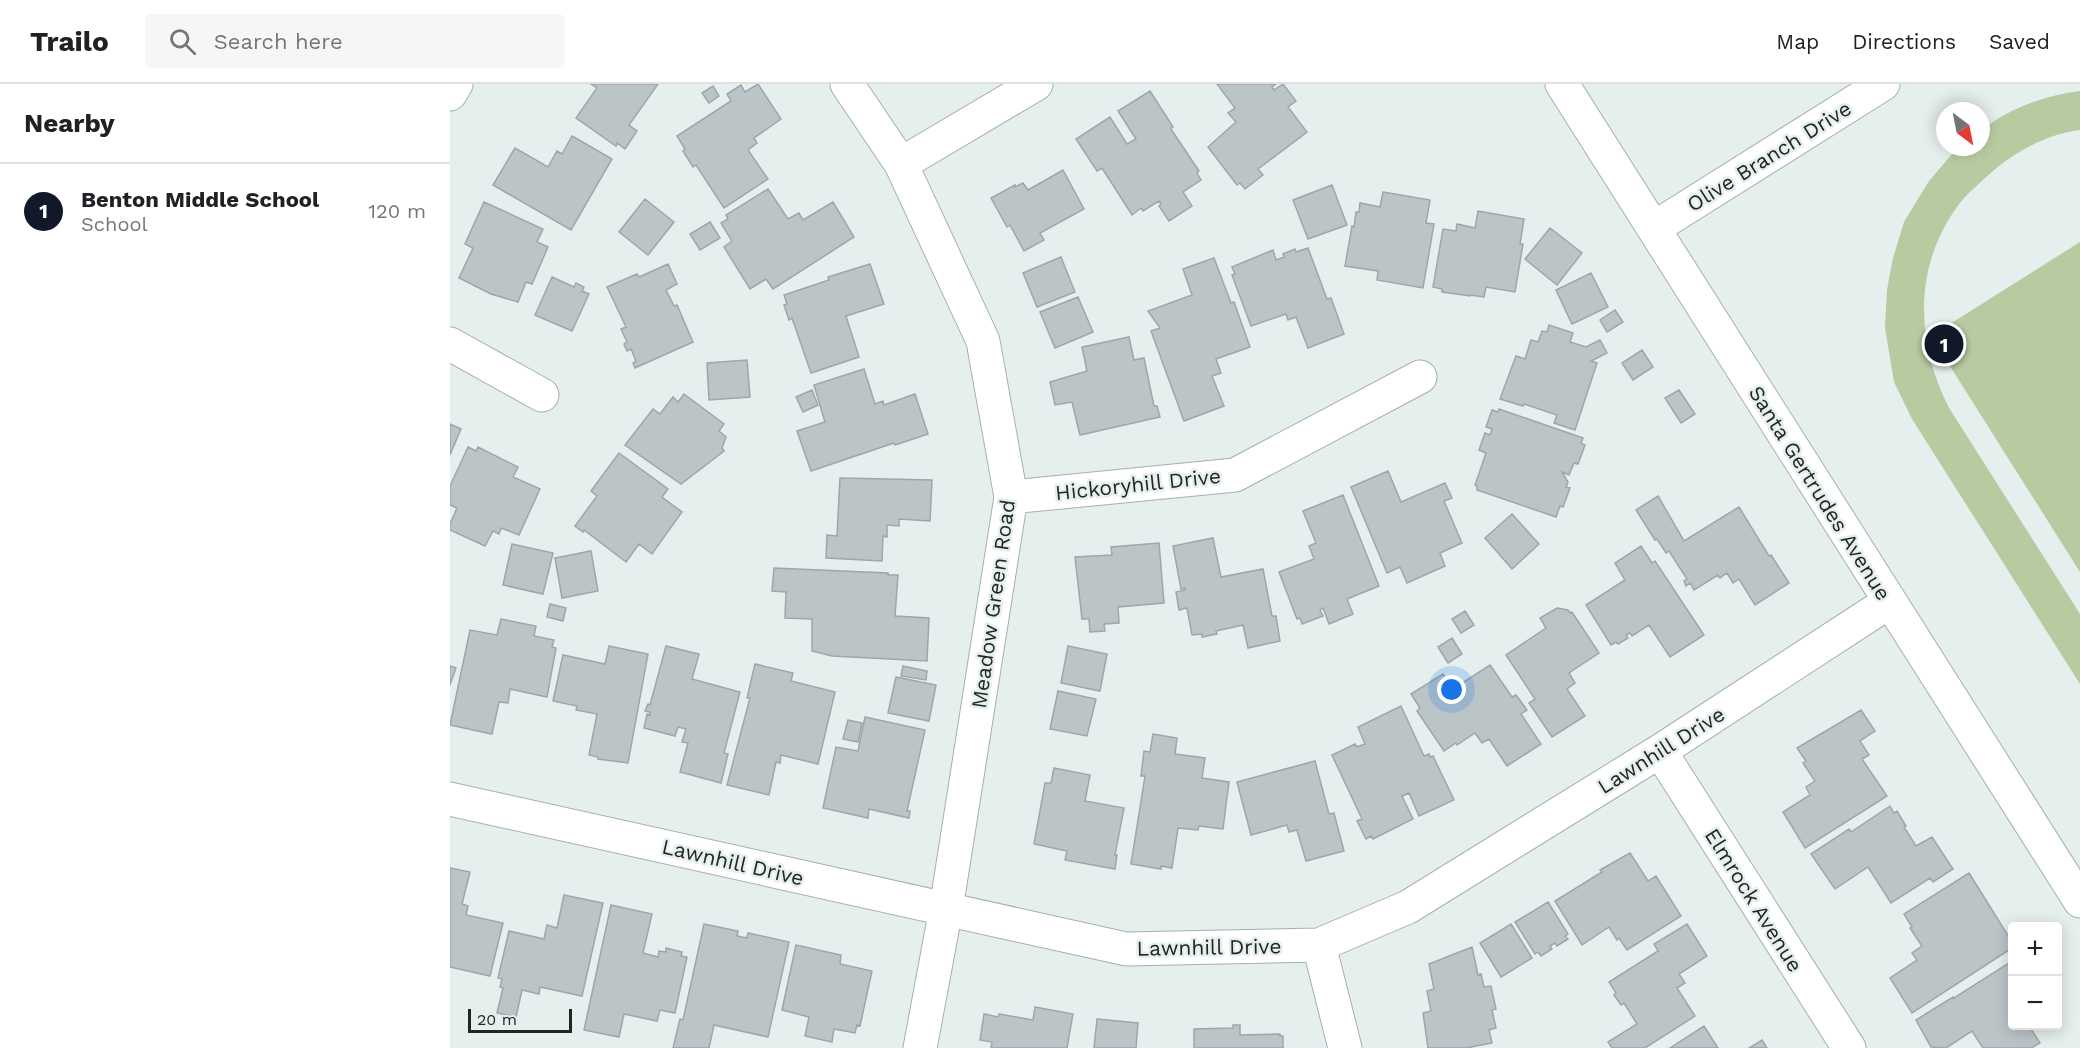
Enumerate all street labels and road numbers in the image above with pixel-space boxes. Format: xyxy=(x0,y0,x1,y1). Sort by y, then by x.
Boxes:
street label: Olive Branch Drive xyxy=(1682,95,1856,217)
street label: Santa Gertrudes Avenue xyxy=(1744,381,1896,605)
street label: Hickoryhill Drive xyxy=(1054,463,1222,505)
street label: Meadow Green Road xyxy=(966,498,1020,710)
street label: Lawnhill Drive xyxy=(1593,701,1729,799)
street label: Elmrock Avenue xyxy=(1700,824,1808,976)
street label: Lawnhill Drive xyxy=(660,834,806,890)
street label: Lawnhill Drive xyxy=(1136,933,1282,961)

